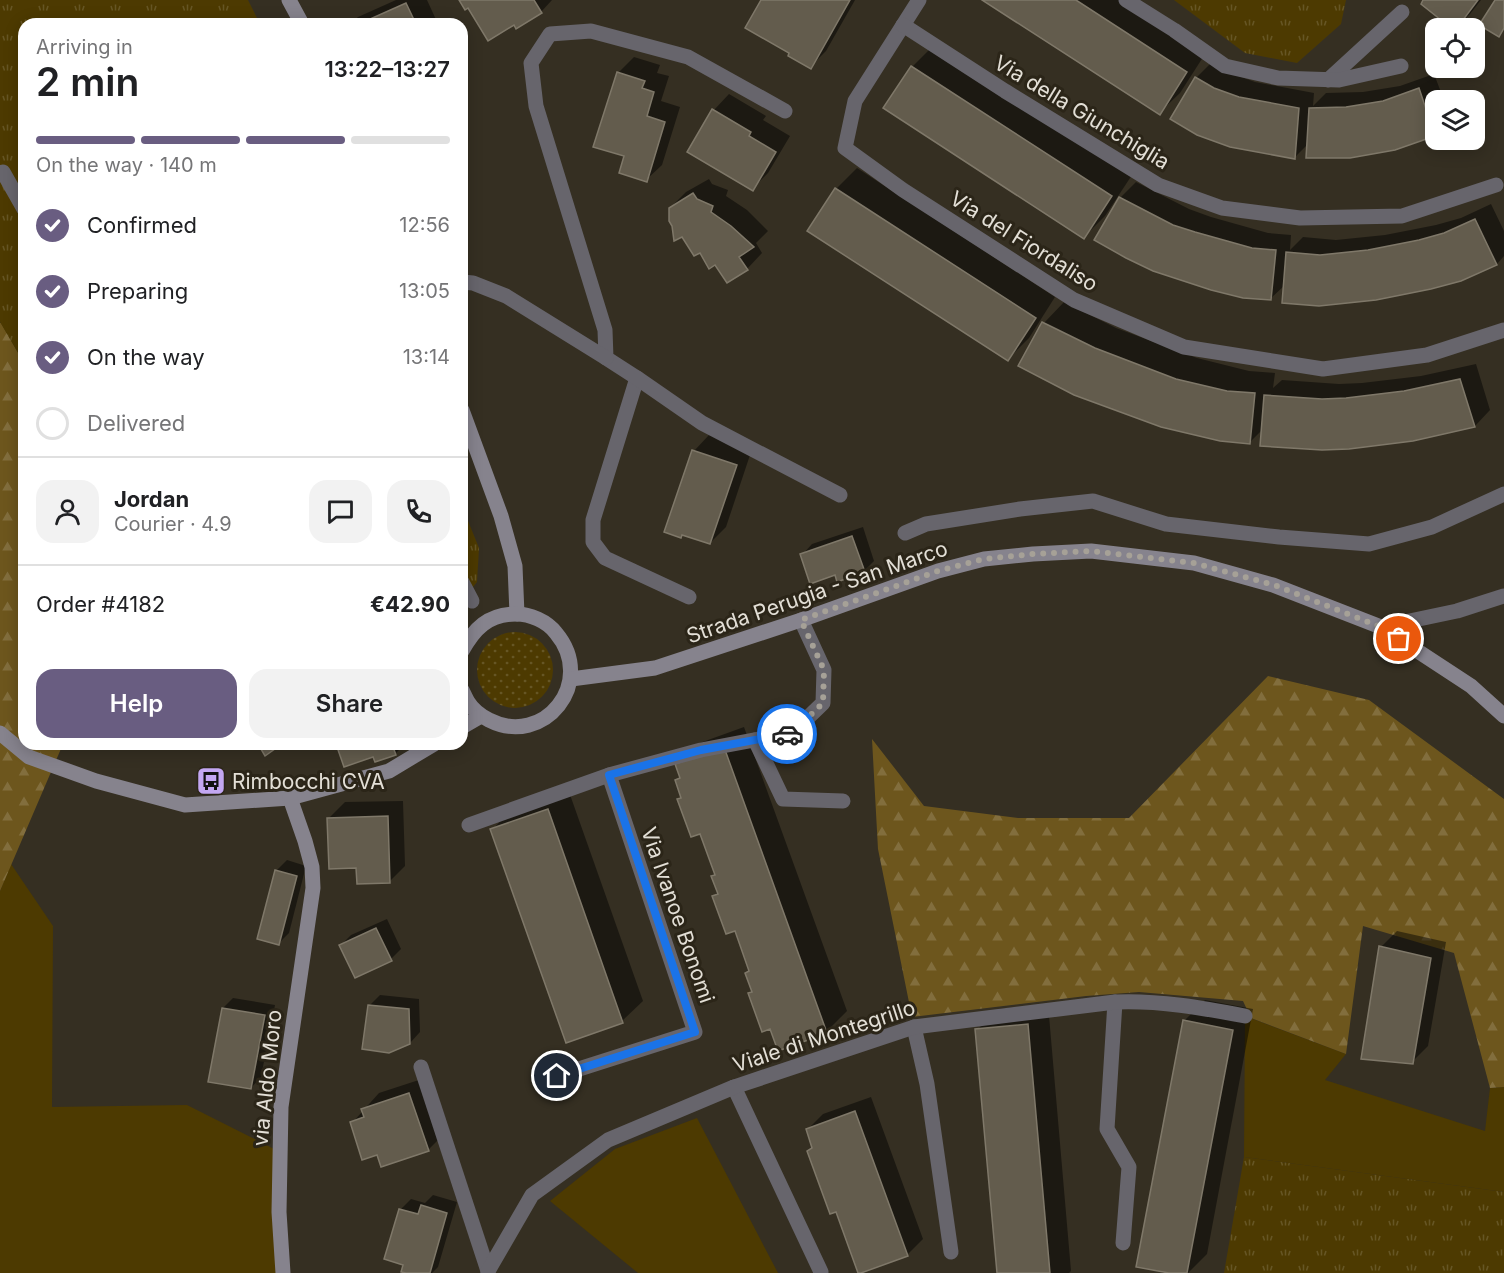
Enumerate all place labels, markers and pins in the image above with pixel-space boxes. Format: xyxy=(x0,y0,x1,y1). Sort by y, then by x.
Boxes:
pin xyxy=(1373,613,1424,664)
bus stop icon: Rimbocchi CVA xyxy=(195,765,227,797)
place label: Rimbocchi CVA xyxy=(232,769,385,794)
pin xyxy=(531,1050,582,1101)

